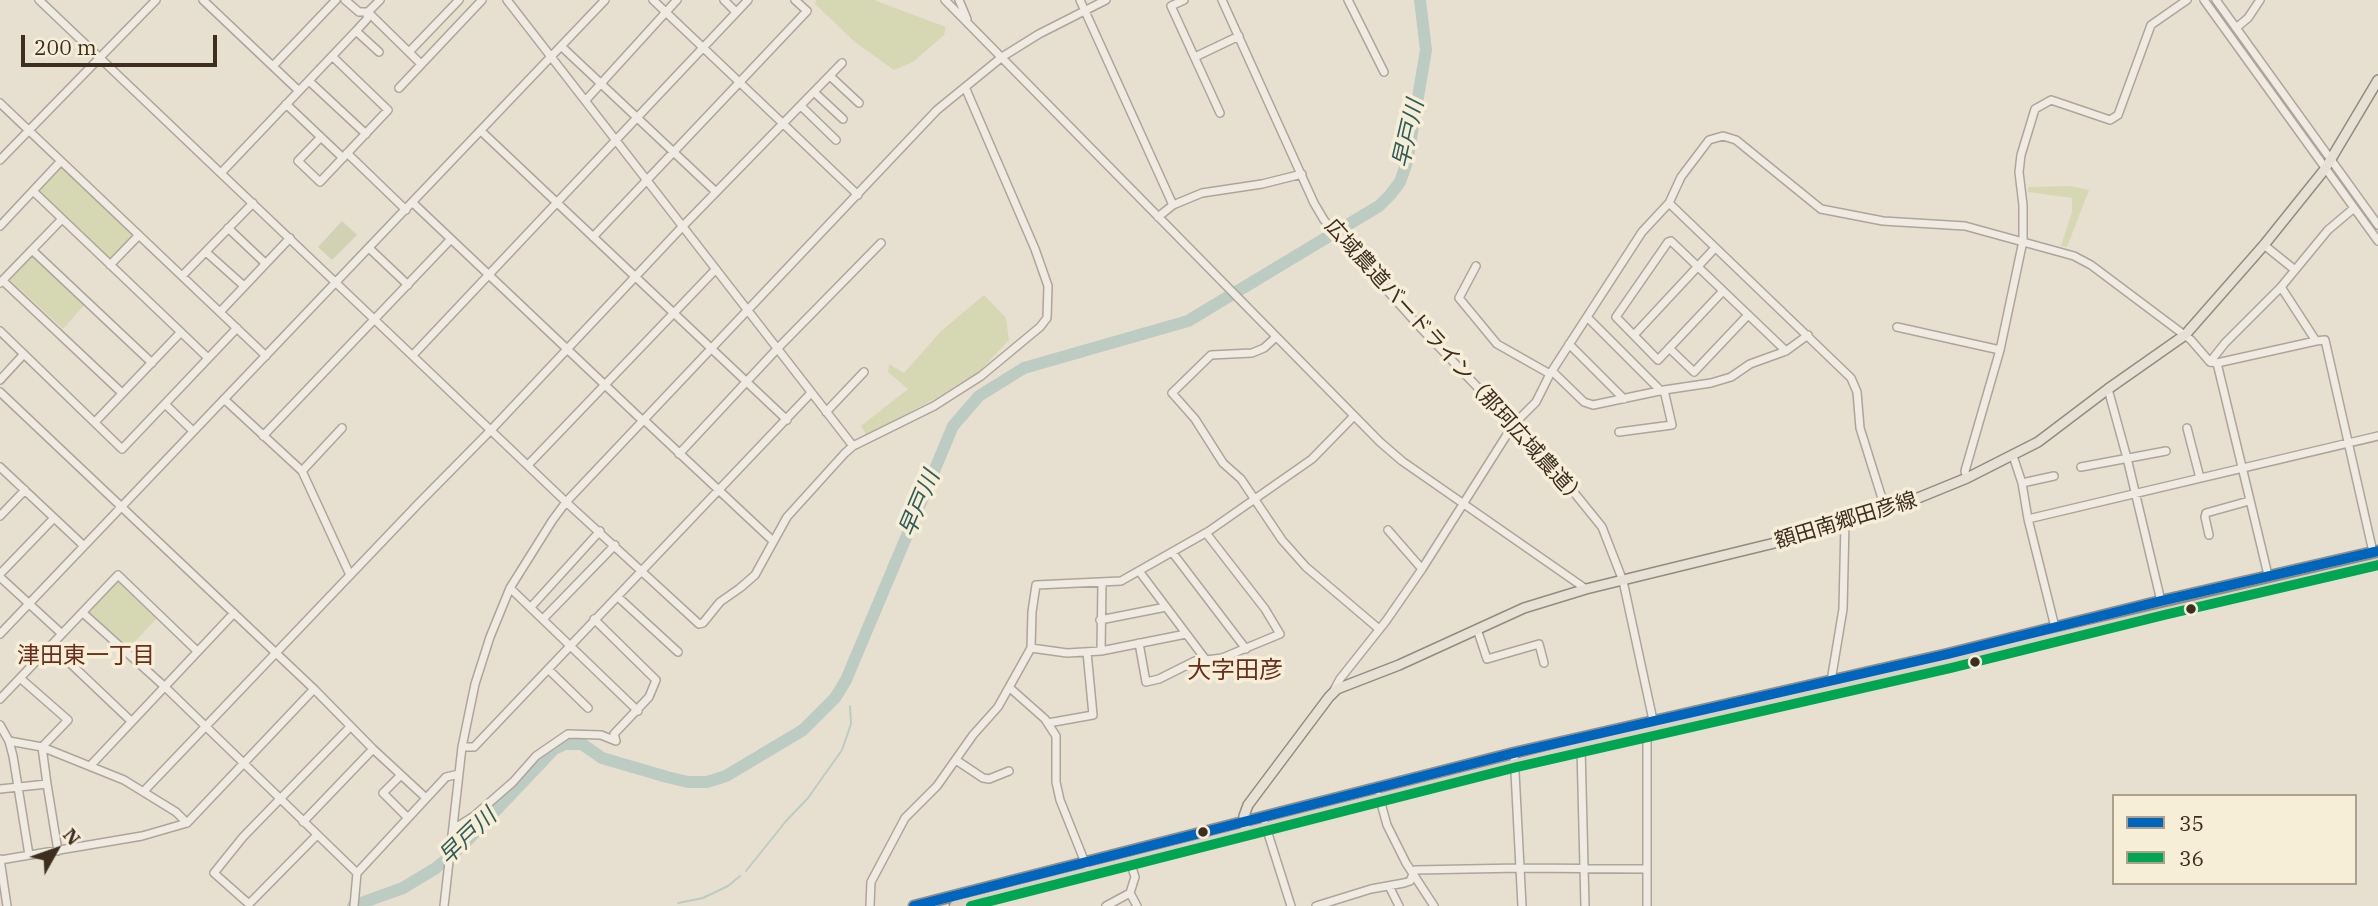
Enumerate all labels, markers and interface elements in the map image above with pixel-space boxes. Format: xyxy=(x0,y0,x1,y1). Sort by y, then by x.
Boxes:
scale bar xyxy=(24,21,220,65)
text: 200 m xyxy=(34,33,97,61)
water label: 早戸川 xyxy=(1388,97,1430,171)
street label: 広域農道バードライン（那珂広域農道） xyxy=(1319,214,1591,512)
water label: 早戸川 xyxy=(894,467,946,541)
street label: 額田南郷田彦線 xyxy=(1772,487,1920,555)
unlabelled marker xyxy=(2184,602,2198,616)
district label: 津田東一丁目 xyxy=(17,642,155,670)
unlabelled marker xyxy=(1968,655,1982,669)
district label: 大字田彦 xyxy=(1187,657,1283,685)
legend xyxy=(2112,794,2357,885)
water label: 早戸川 xyxy=(434,803,502,871)
text: 35 xyxy=(2179,809,2204,837)
north arrow xyxy=(21,815,91,885)
text: N xyxy=(58,823,86,850)
unlabelled marker xyxy=(1196,825,1210,839)
text: 36 xyxy=(2179,844,2204,872)

